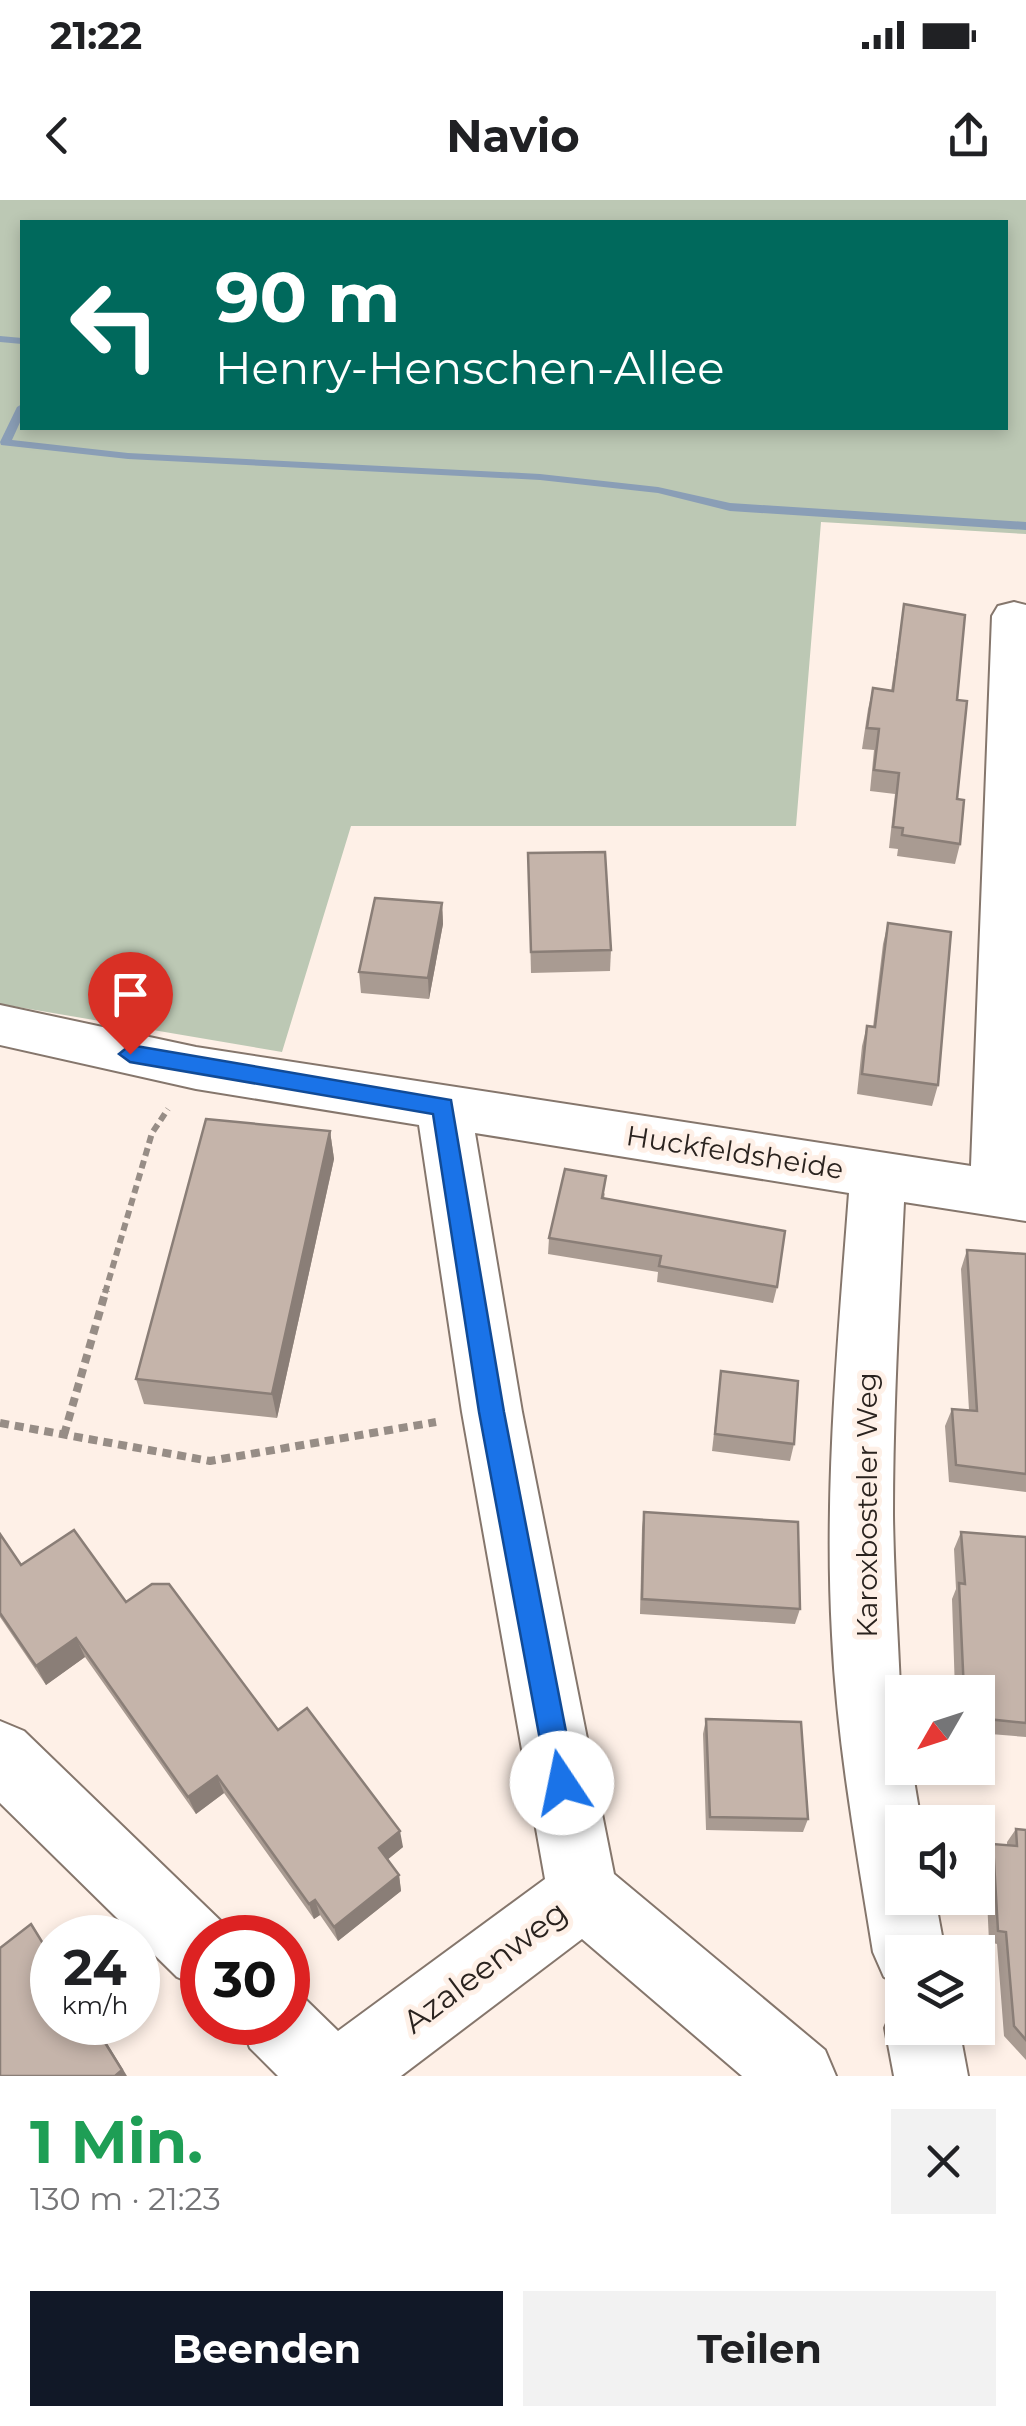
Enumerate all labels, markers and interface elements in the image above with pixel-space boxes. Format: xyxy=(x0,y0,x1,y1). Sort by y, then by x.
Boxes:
text: 21:22 xyxy=(50,12,142,59)
icon: back xyxy=(30,108,85,163)
text: Navio xyxy=(446,108,580,163)
icon: share xyxy=(941,108,996,163)
text: 90 m xyxy=(215,254,400,340)
icon: left xyxy=(50,260,180,390)
text: Henry-Henschen-Allee xyxy=(215,340,724,395)
pin xyxy=(88,952,173,1055)
icon: arrive xyxy=(103,967,158,1022)
street label: Huckfeldsheide xyxy=(624,1118,846,1186)
street label: Karoxbosteler Weg xyxy=(850,1372,884,1638)
north arrow xyxy=(885,1675,995,1785)
map controls xyxy=(885,1675,995,2045)
position arrow xyxy=(510,1731,614,1835)
button: sound xyxy=(885,1805,995,1915)
street label: Azaleenweg xyxy=(395,1892,575,2041)
speed limit sign: 30 xyxy=(180,1915,310,2045)
button: layers xyxy=(885,1935,995,2045)
text: 24 xyxy=(63,1937,127,1998)
text: km/h xyxy=(62,1990,128,2020)
text: 1 Min. xyxy=(30,2105,203,2178)
button: close xyxy=(891,2109,996,2214)
text: 130 m · 21:23 xyxy=(30,2179,221,2218)
button: Beenden xyxy=(30,2291,503,2406)
button: Teilen xyxy=(523,2291,996,2406)

